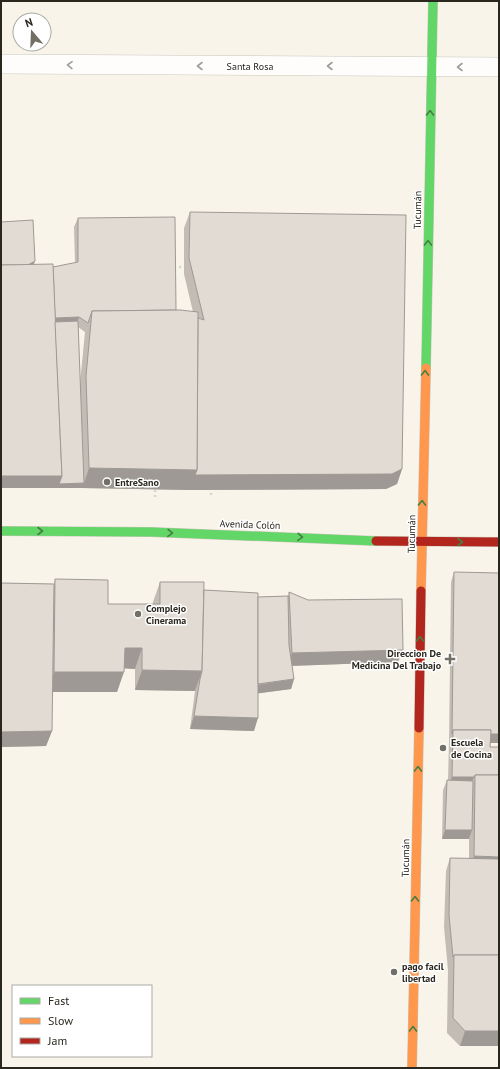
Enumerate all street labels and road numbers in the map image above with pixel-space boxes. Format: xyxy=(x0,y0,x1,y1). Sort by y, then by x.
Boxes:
street label: Santa Rosa xyxy=(227,60,273,73)
street label: Tucumán xyxy=(411,191,424,229)
street label: Tucumán xyxy=(405,515,418,553)
street label: Avenida Colón xyxy=(219,517,281,532)
street label: Tucumán xyxy=(399,839,412,877)

